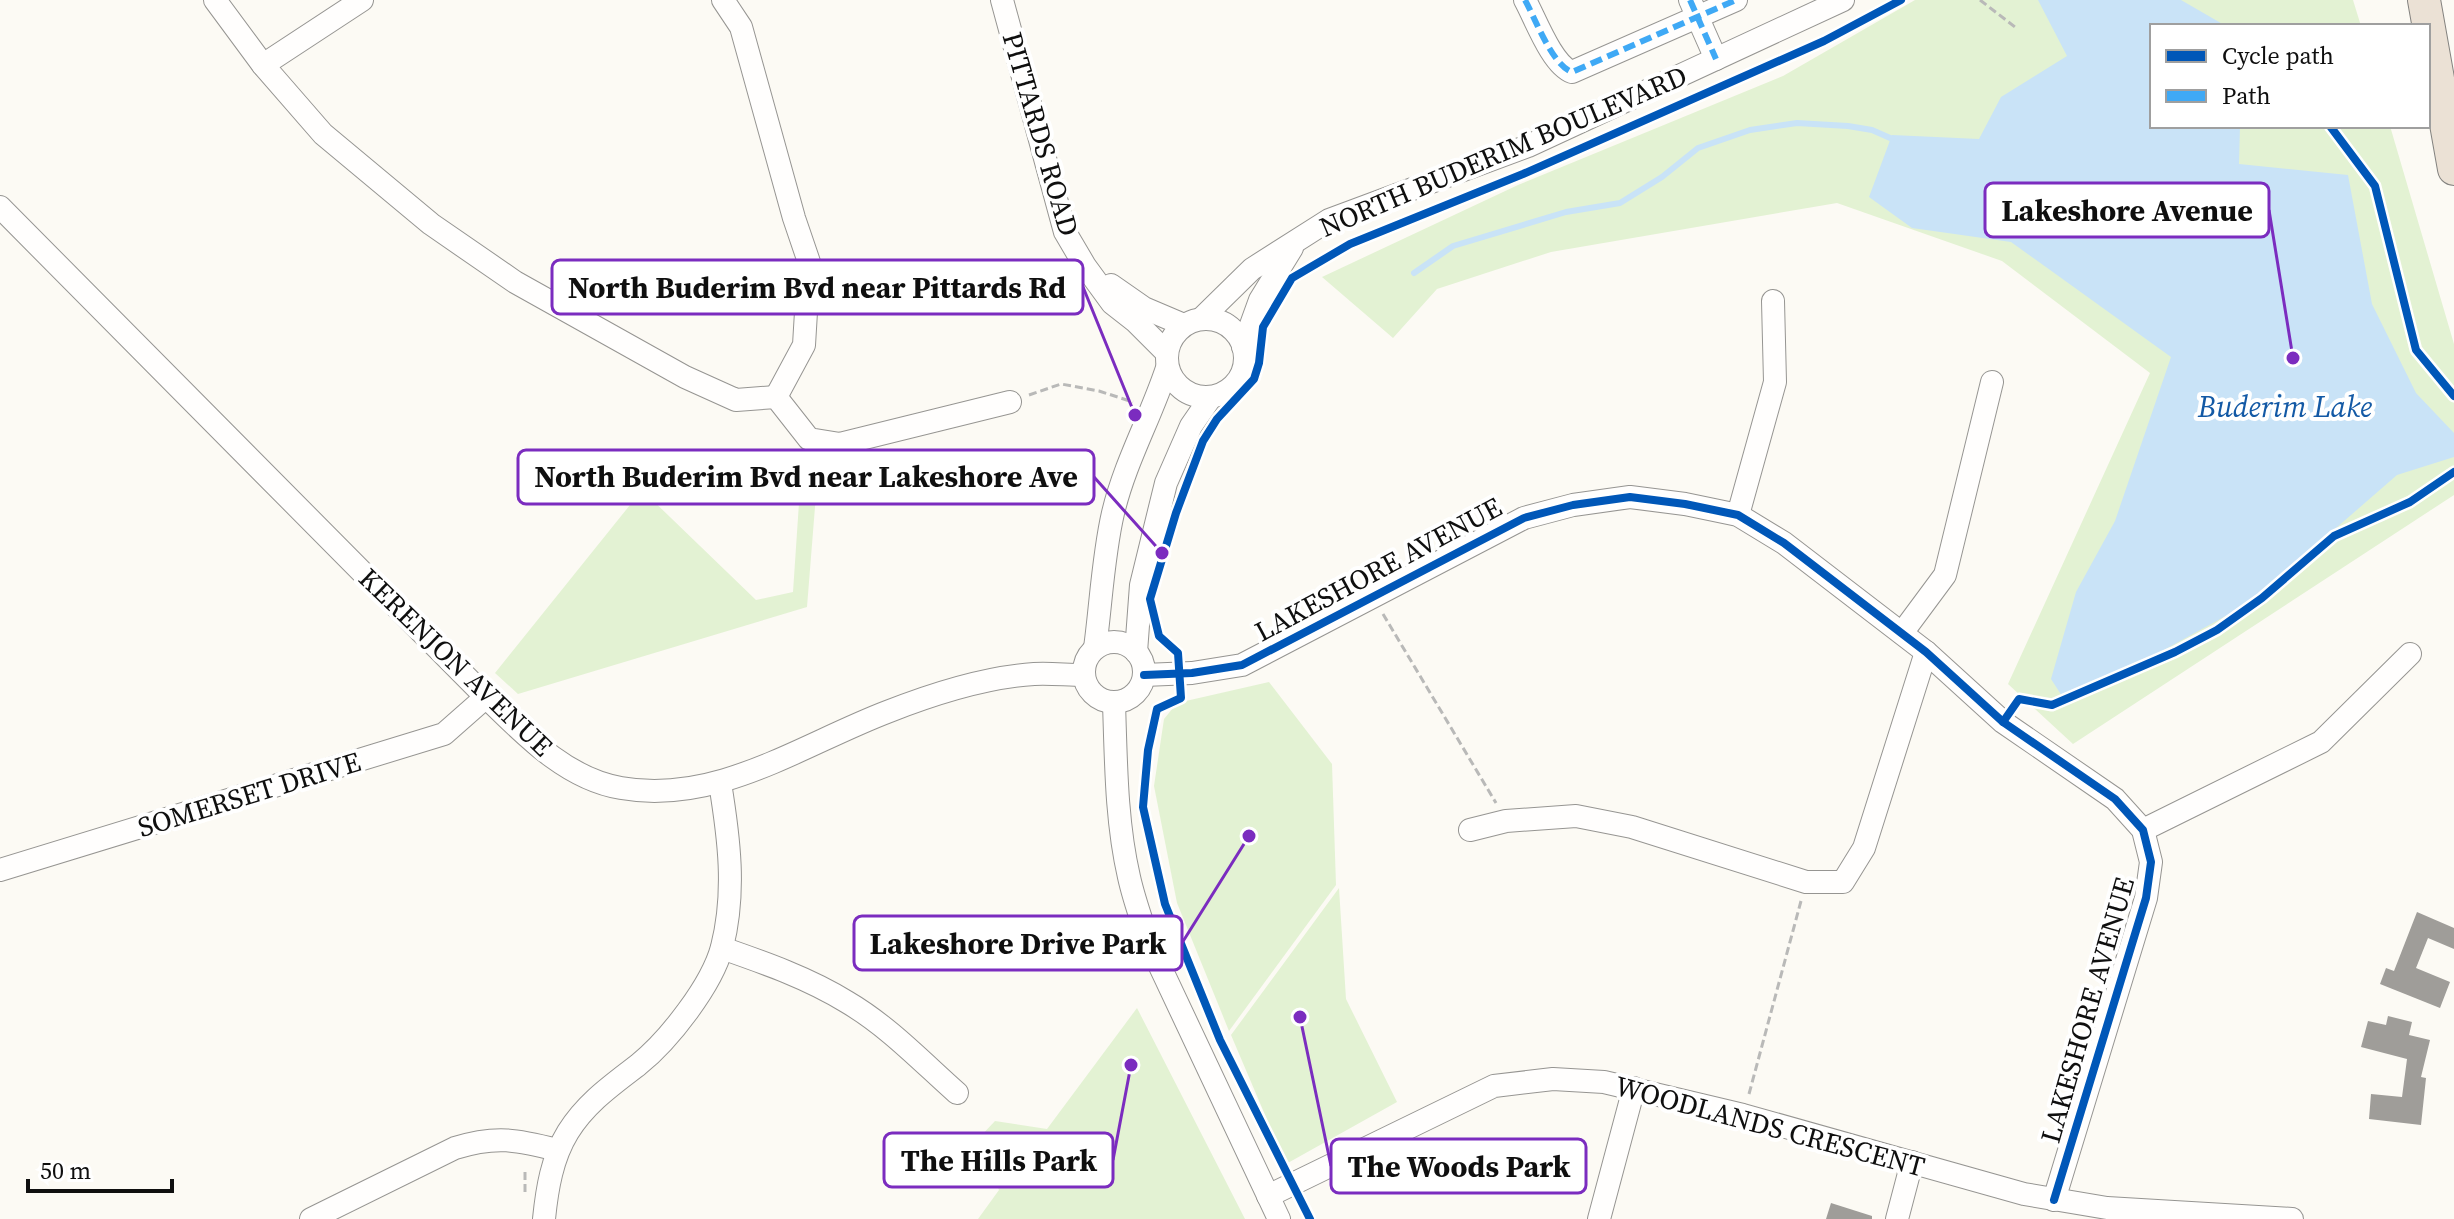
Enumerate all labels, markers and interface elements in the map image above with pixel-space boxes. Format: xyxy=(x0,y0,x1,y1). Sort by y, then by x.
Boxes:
legend xyxy=(2150,24,2430,128)
street label: PITTARDS ROAD xyxy=(994,28,1088,240)
text: Cycle path xyxy=(2222,39,2334,72)
street label: NORTH BUDERIM BOULEVARD xyxy=(1313,56,1693,246)
text: Path xyxy=(2222,79,2271,112)
callout: Lakeshore Avenue xyxy=(1985,183,2269,237)
text: Lakeshore Avenue xyxy=(2001,190,2253,231)
callout: North Buderim Bvd near Pittards Rd xyxy=(552,260,1083,314)
text: North Buderim Bvd near Pittards Rd xyxy=(568,267,1066,308)
water label: Buderim Lake xyxy=(2197,386,2372,427)
callout: North Buderim Bvd near Lakeshore Ave xyxy=(518,450,1094,504)
text: North Buderim Bvd near Lakeshore Ave xyxy=(534,456,1078,497)
street label: LAKESHORE AVENUE xyxy=(1248,488,1508,650)
street label: KERENJON AVENUE xyxy=(351,559,561,765)
street label: SOMERSET DRIVE xyxy=(133,742,365,846)
street label: LAKESHORE AVENUE xyxy=(2031,873,2143,1147)
callout: Lakeshore Drive Park xyxy=(854,916,1182,970)
text: Lakeshore Drive Park xyxy=(870,923,1166,964)
street label: WOODLANDS CRESCENT xyxy=(1611,1066,1929,1186)
callout: The Hills Park xyxy=(884,1133,1113,1187)
callout: The Woods Park xyxy=(1331,1139,1586,1193)
text: The Hills Park xyxy=(901,1140,1097,1181)
scale bar xyxy=(28,1143,172,1193)
text: The Woods Park xyxy=(1348,1146,1571,1187)
text: 50 m xyxy=(40,1154,91,1187)

